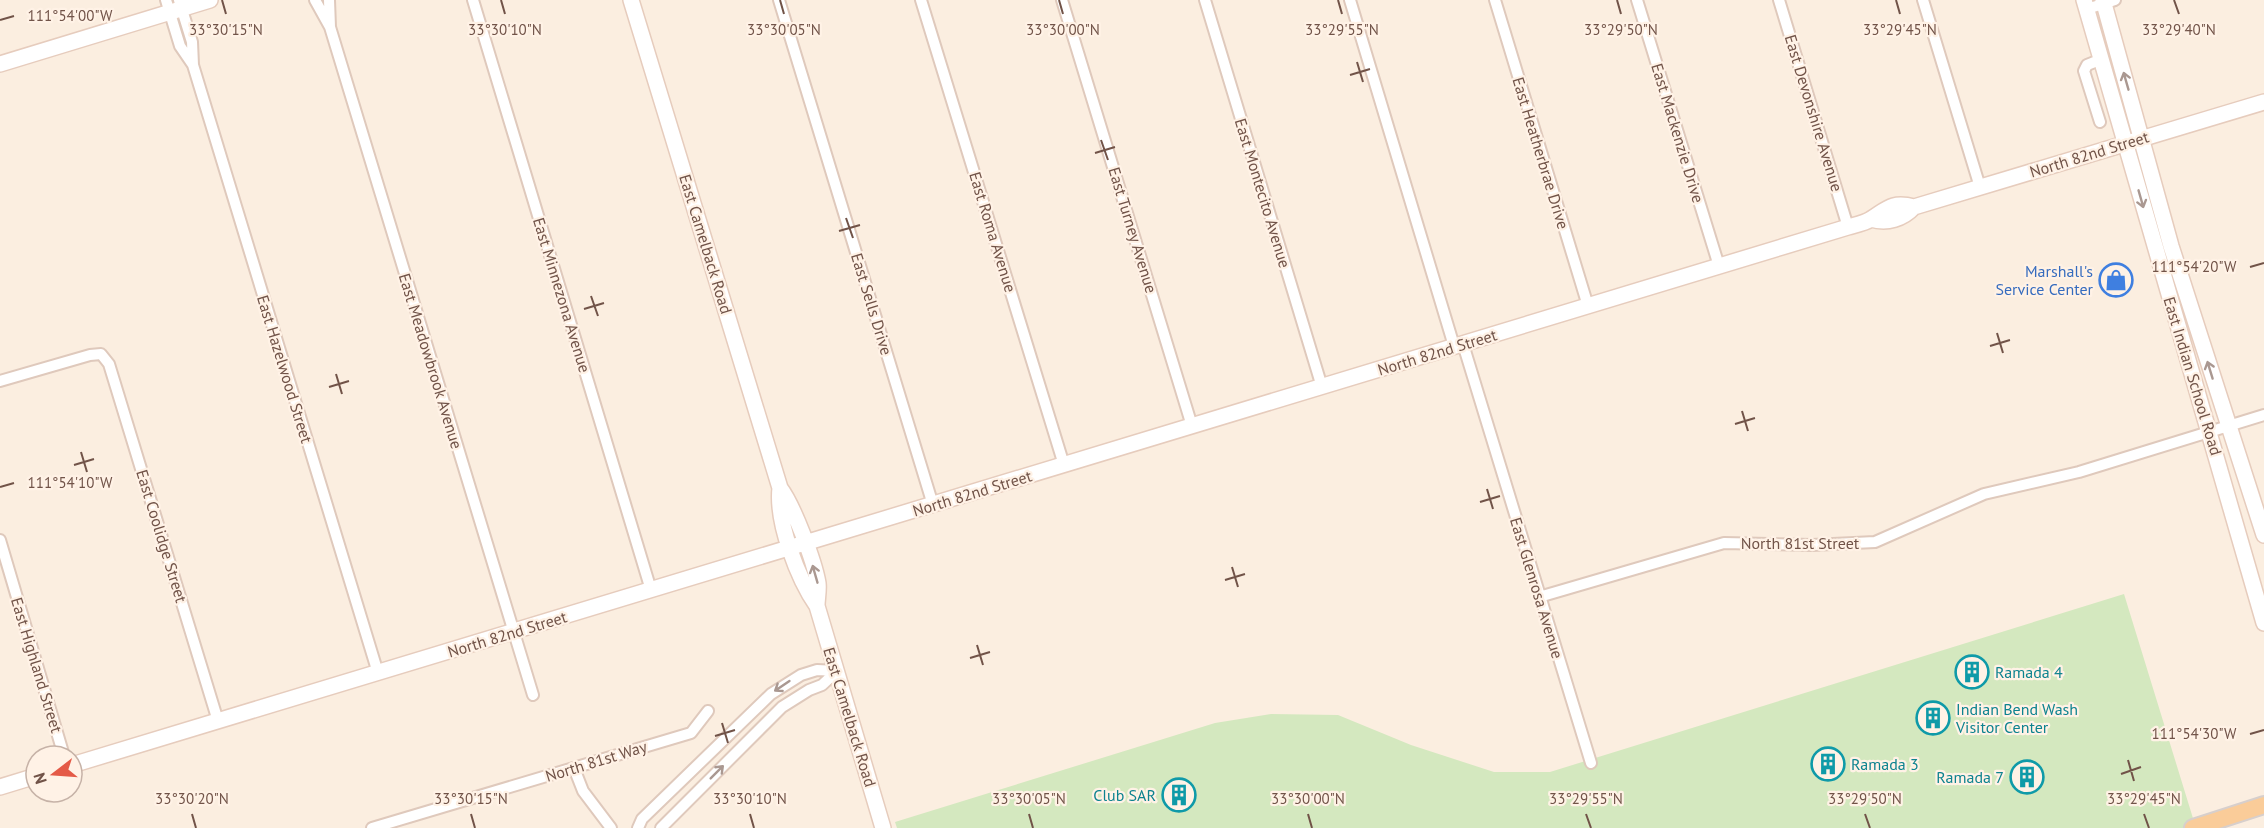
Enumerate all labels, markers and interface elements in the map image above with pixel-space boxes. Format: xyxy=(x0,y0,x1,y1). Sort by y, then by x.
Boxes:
text: 111°54'00"W xyxy=(28,6,113,25)
text: 33°30'15"N xyxy=(189,20,263,39)
text: 33°30'10"N xyxy=(468,20,542,39)
text: 33°30'05"N xyxy=(747,20,821,39)
text: 33°30'00"N xyxy=(1026,20,1100,39)
text: 33°29'55"N xyxy=(1305,20,1379,39)
text: 33°29'50"N xyxy=(1584,20,1658,39)
text: 33°29'45"N xyxy=(1863,20,1937,39)
text: 33°29'40"N xyxy=(2142,20,2216,39)
street label: East Devonshire Avenue xyxy=(1781,32,1847,194)
street label: East Mackenzie Drive xyxy=(1647,61,1709,205)
one-way arrow xyxy=(2120,72,2132,91)
street label: East Heatherbrae Drive xyxy=(1508,75,1574,231)
street label: East Montecito Avenue xyxy=(1231,116,1295,270)
street label: North 82nd Street xyxy=(2027,126,2152,182)
street label: East Turney Avenue xyxy=(1104,165,1162,295)
street label: East Roma Avenue xyxy=(965,169,1021,295)
street label: East Camelback Road xyxy=(675,172,737,316)
one-way arrow xyxy=(2136,189,2147,208)
street label: East Minnezona Avenue xyxy=(529,215,595,375)
street label: East Sells Drive xyxy=(847,250,897,358)
text: 111°54'20"W xyxy=(2152,257,2237,276)
place label: Marshall's Service Center xyxy=(1995,261,2094,299)
shop icon: Marshall's Service Center xyxy=(2098,262,2134,298)
street label: East Meadowbrook Avenue xyxy=(395,271,467,451)
street label: East Hazelwood Street xyxy=(253,293,317,446)
street label: East Indian School Road xyxy=(2159,294,2227,458)
street label: North 82nd Street xyxy=(1375,324,1500,380)
one-way arrow xyxy=(2204,361,2215,380)
street label: North 82nd Street xyxy=(910,465,1035,521)
street label: East Coolidge Street xyxy=(132,467,192,605)
text: 111°54'10"W xyxy=(28,473,113,492)
street label: East Glenrosa Avenue xyxy=(1506,515,1568,661)
street label: North 81st Street xyxy=(1741,533,1860,553)
one-way arrow xyxy=(809,565,820,584)
street label: East Highland Street xyxy=(7,595,67,736)
street label: North 82nd Street xyxy=(445,606,570,662)
street label: East Camelback Road xyxy=(819,645,881,789)
building icon: Ramada 4 xyxy=(1954,654,1990,690)
place label: Ramada 4 xyxy=(1995,662,2063,682)
one-way arrow xyxy=(774,680,791,693)
place label: Indian Bend Wash Visitor Center xyxy=(1955,699,2078,737)
building icon: Indian Bend Wash Visitor Center xyxy=(1915,700,1951,736)
text: 111°54'30"W xyxy=(2152,724,2237,743)
street label: North 81st Way xyxy=(543,736,650,786)
north arrow xyxy=(24,744,84,804)
building icon: Ramada 3 xyxy=(1810,746,1846,782)
place label: Ramada 3 xyxy=(1851,754,1919,774)
building icon: Ramada 7 xyxy=(2009,759,2045,795)
one-way arrow xyxy=(710,765,725,780)
place label: Ramada 7 xyxy=(1936,767,2004,787)
text: N xyxy=(29,770,51,786)
building icon: Club SAR xyxy=(1161,777,1197,813)
place label: Club SAR xyxy=(1093,785,1156,805)
text: 33°30'20"N xyxy=(155,789,229,808)
text: 33°30'15"N xyxy=(434,789,508,808)
text: 33°30'10"N xyxy=(713,789,787,808)
text: 33°30'05"N xyxy=(992,789,1066,808)
text: 33°30'00"N xyxy=(1271,789,1345,808)
text: 33°29'55"N xyxy=(1549,789,1623,808)
text: 33°29'50"N xyxy=(1828,789,1902,808)
text: 33°29'45"N xyxy=(2107,789,2181,808)

